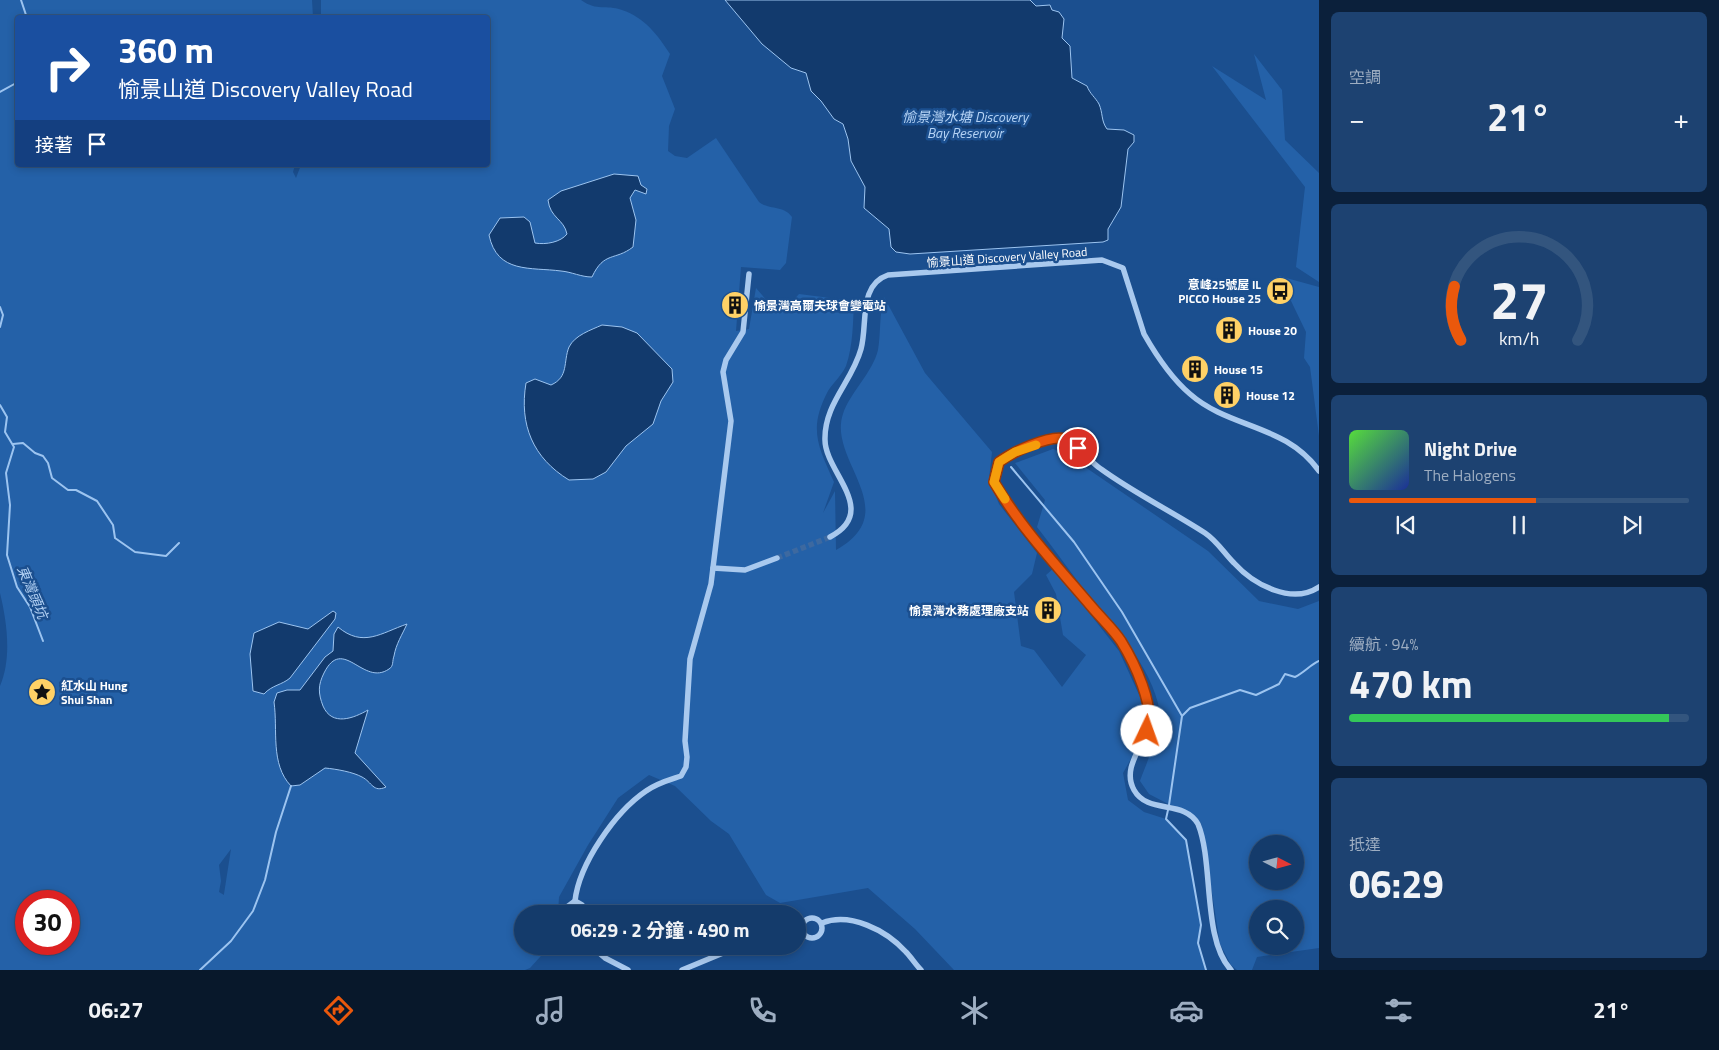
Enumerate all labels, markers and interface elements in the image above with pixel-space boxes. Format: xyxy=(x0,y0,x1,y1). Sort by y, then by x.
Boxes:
text: 360 m xyxy=(118,23,214,77)
icon: right xyxy=(35,35,100,100)
text: 空調 xyxy=(1349,65,1381,89)
text: 愉景山道 Discovery Valley Road xyxy=(118,72,413,106)
text: 21° xyxy=(1487,88,1551,146)
text: − xyxy=(1349,97,1365,140)
text: + xyxy=(1673,97,1689,140)
water label: 愉景灣水塘 Discovery Bay Reservoir xyxy=(902,106,1030,143)
text: 接著 xyxy=(35,130,73,159)
icon: arrive xyxy=(83,130,111,158)
street label: 愉景山道 Discovery Valley Road xyxy=(926,242,1088,272)
text: 27 xyxy=(1490,260,1548,339)
place label: 意峰25號屋 IL PICCO House 25 xyxy=(1178,275,1261,308)
bus stop icon: 意峰25號屋 IL PICCO House 25 xyxy=(1265,276,1295,306)
building icon: 愉景灣高爾夫球會變電站 xyxy=(720,290,750,320)
place label: 愉景灣高爾夫球會變電站 xyxy=(754,296,886,315)
building icon: House 20 xyxy=(1214,315,1244,345)
place label: House 20 xyxy=(1248,321,1297,340)
text: km/h xyxy=(1499,325,1539,352)
building icon: House 15 xyxy=(1180,354,1210,384)
place label: House 15 xyxy=(1214,360,1263,379)
building icon: House 12 xyxy=(1212,380,1242,410)
place label: House 12 xyxy=(1246,386,1295,405)
pin xyxy=(1057,427,1099,469)
icon: arrive xyxy=(1064,434,1092,462)
text: Night Drive xyxy=(1424,434,1517,463)
text: The Halogens xyxy=(1424,463,1516,487)
icon: previous xyxy=(1392,511,1420,539)
icon: pause xyxy=(1505,511,1533,539)
icon: next xyxy=(1618,511,1646,539)
water label: 東灣頭坑 xyxy=(12,562,54,624)
building icon: 愉景灣水務處理廠支站 xyxy=(1033,595,1063,625)
place label: 愉景灣水務處理廠支站 xyxy=(909,601,1029,620)
text: 續航 · 94% xyxy=(1349,632,1418,656)
text: 470 km xyxy=(1349,655,1473,713)
place label: 紅水山 Hung Shui Shan xyxy=(61,676,128,709)
place icon: 紅水山 Hung Shui Shan xyxy=(27,677,57,707)
position arrow xyxy=(1120,704,1172,756)
text: 抵達 xyxy=(1349,832,1381,856)
north arrow xyxy=(1249,835,1304,890)
map controls xyxy=(1249,835,1304,955)
text: 06:29 xyxy=(1349,855,1444,913)
speed limit sign: 30 xyxy=(15,890,80,955)
button: search xyxy=(1249,900,1304,955)
text: 06:29 · 2 分鐘 · 490 m xyxy=(571,915,749,944)
text: 06:27 xyxy=(89,993,143,1027)
icon: directions xyxy=(321,993,356,1028)
icon: music xyxy=(533,993,568,1028)
icon: phone xyxy=(745,993,780,1028)
icon: climate xyxy=(957,993,992,1028)
icon: car xyxy=(1169,993,1204,1028)
icon: filters xyxy=(1381,993,1416,1028)
text: 21° xyxy=(1593,993,1630,1027)

